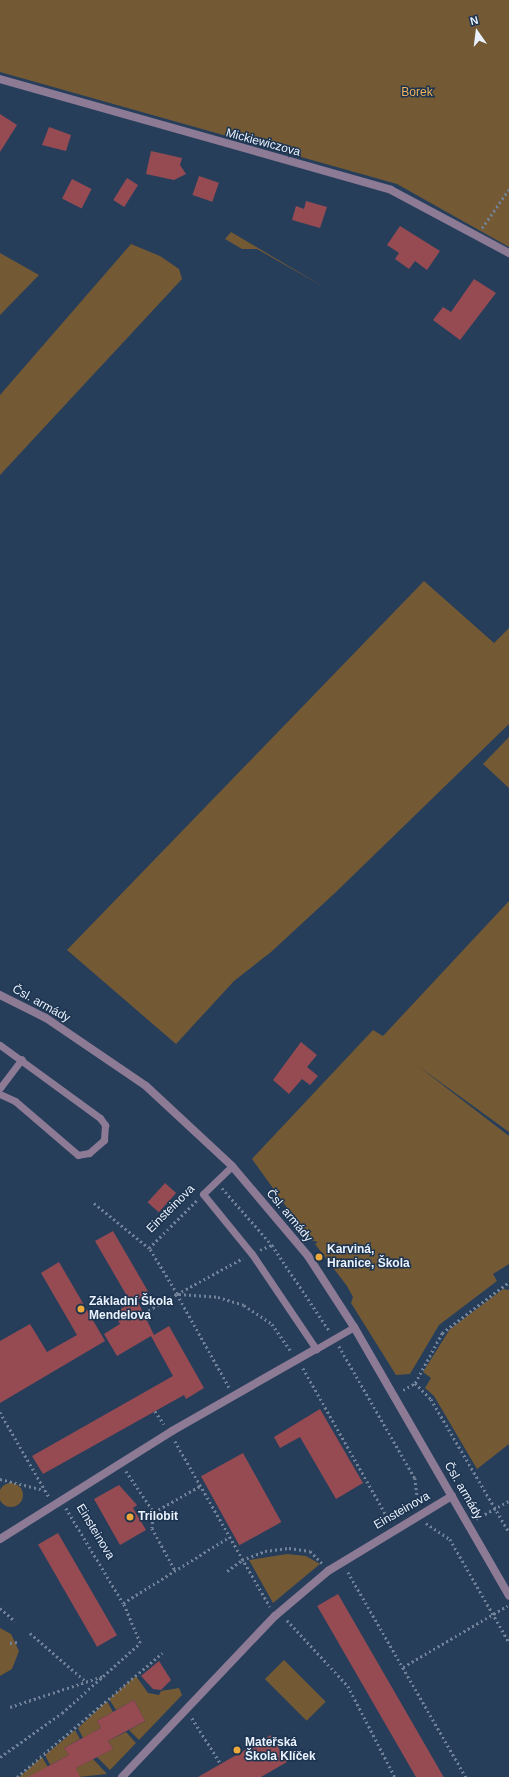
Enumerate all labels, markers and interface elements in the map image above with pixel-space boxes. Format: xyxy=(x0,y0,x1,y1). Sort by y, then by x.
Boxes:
north arrow xyxy=(457,12,497,52)
text: N xyxy=(469,14,479,27)
park label: Borek xyxy=(401,86,433,100)
street label: Mickiewiczova xyxy=(224,126,302,160)
street label: Čsl. armády xyxy=(10,982,72,1026)
street label: Einsteinova xyxy=(144,1182,198,1236)
street label: Čsl. armády xyxy=(263,1187,315,1245)
place label: Karviná, Hranice, Škola xyxy=(327,1243,410,1271)
marker: Karviná, Hranice, Škola xyxy=(314,1252,324,1262)
place label: Základní Škola Mendelova xyxy=(89,1295,173,1323)
marker: Základní Škola Mendelova xyxy=(76,1304,86,1314)
street label: Čsl. armády xyxy=(441,1460,485,1522)
street label: Einsteinova xyxy=(372,1489,432,1533)
street label: Einsteinova xyxy=(73,1502,117,1562)
place label: Trilobit xyxy=(138,1510,178,1524)
marker: Trilobit xyxy=(125,1512,135,1522)
place label: Mateřská Škola Klíček xyxy=(245,1736,316,1764)
marker: Mateřská Škola Klíček xyxy=(232,1745,242,1755)

